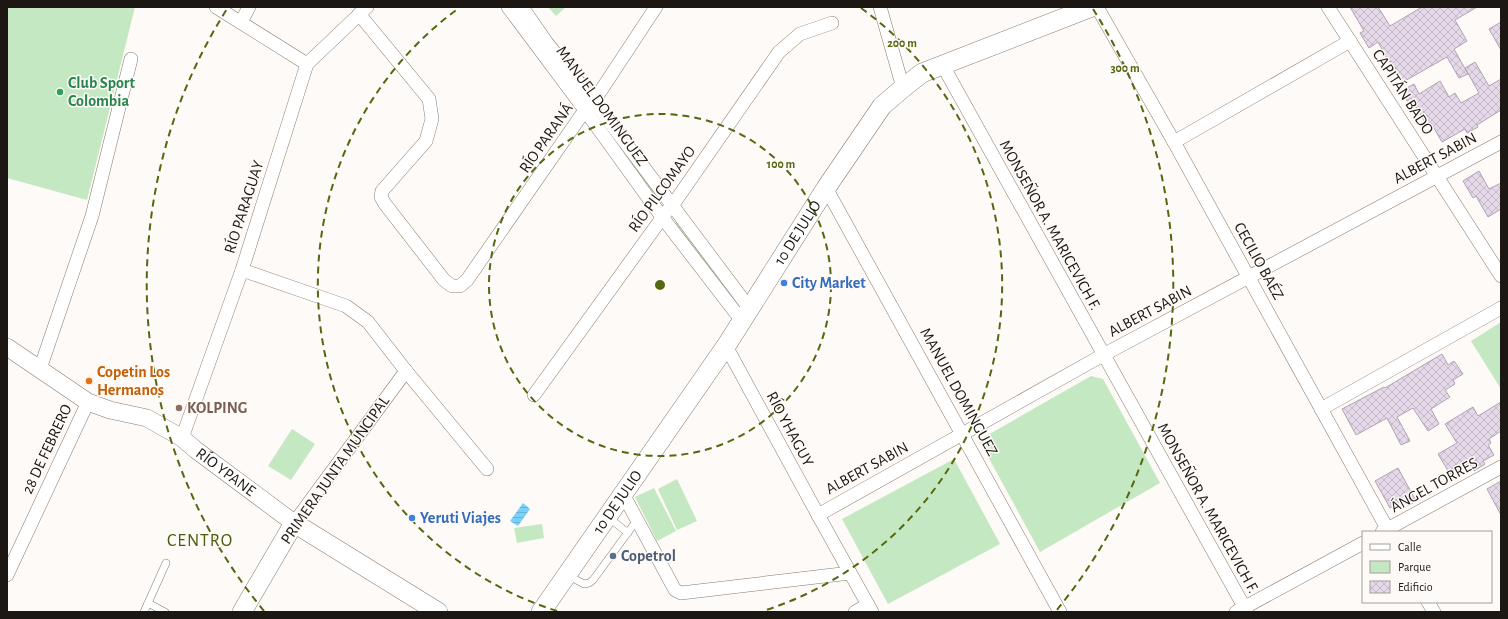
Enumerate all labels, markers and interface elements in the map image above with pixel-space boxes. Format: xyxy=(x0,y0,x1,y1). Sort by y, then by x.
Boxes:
text: 200 m xyxy=(887,37,917,49)
street label: MANUEL DOMINGUEZ xyxy=(553,43,651,169)
street label: CAPITÁN BADO xyxy=(1370,45,1438,137)
text: 300 m xyxy=(1110,62,1140,74)
place label: Club Sport Colombia xyxy=(68,75,135,109)
marker: Club Sport Colombia xyxy=(55,87,65,97)
street label: RÍO PARANÁ xyxy=(515,99,576,176)
street label: ALBERT SABIN xyxy=(1391,129,1479,187)
street label: MONSEÑOR A. MARICEVICH F. xyxy=(997,136,1105,313)
street label: RÍO PILCOMAYO xyxy=(624,142,698,235)
street label: RÍO PARAGUAY xyxy=(220,157,267,255)
text: 100 m xyxy=(767,158,795,170)
street label: 10 DE JULIO xyxy=(771,198,824,268)
street label: CECILIO BAÉZ xyxy=(1231,219,1289,302)
place label: City Market xyxy=(792,275,866,292)
centre of rings xyxy=(653,278,667,292)
marker: City Market xyxy=(779,278,789,288)
street label: ALBERT SABIN xyxy=(1106,282,1194,340)
street label: MANUEL DOMINGUEZ xyxy=(917,325,1001,459)
place label: Copetin Los Hermanos xyxy=(97,364,170,398)
marker: Copetin Los Hermanos xyxy=(84,376,94,386)
street label: RÍO YHAGUY xyxy=(764,388,818,470)
street label: PRIMERA JUNTA MUNCIPAL xyxy=(278,393,392,547)
place label: KOLPING xyxy=(187,400,247,416)
street label: 28 DE FEBRERO xyxy=(19,402,75,496)
marker: KOLPING xyxy=(174,403,184,413)
street label: MONSEÑOR A. MARICEVICH F. xyxy=(1155,419,1263,596)
street label: ALBERT SABIN xyxy=(823,439,911,497)
street label: RÍO YPANE xyxy=(193,445,259,500)
street label: ÁNGEL TORRES xyxy=(1387,453,1480,515)
street label: 10 DE JULIO xyxy=(590,467,645,537)
place label: Yeruti Viajes xyxy=(420,510,501,527)
marker: Yeruti Viajes xyxy=(407,513,417,523)
legend xyxy=(1362,531,1492,603)
district label: CENTRO xyxy=(167,532,233,550)
text: Calle xyxy=(1398,541,1421,553)
place label: Copetrol xyxy=(621,548,676,564)
marker: Copetrol xyxy=(608,551,618,561)
text: Parque xyxy=(1398,561,1431,573)
text: Edificio xyxy=(1398,581,1433,593)

